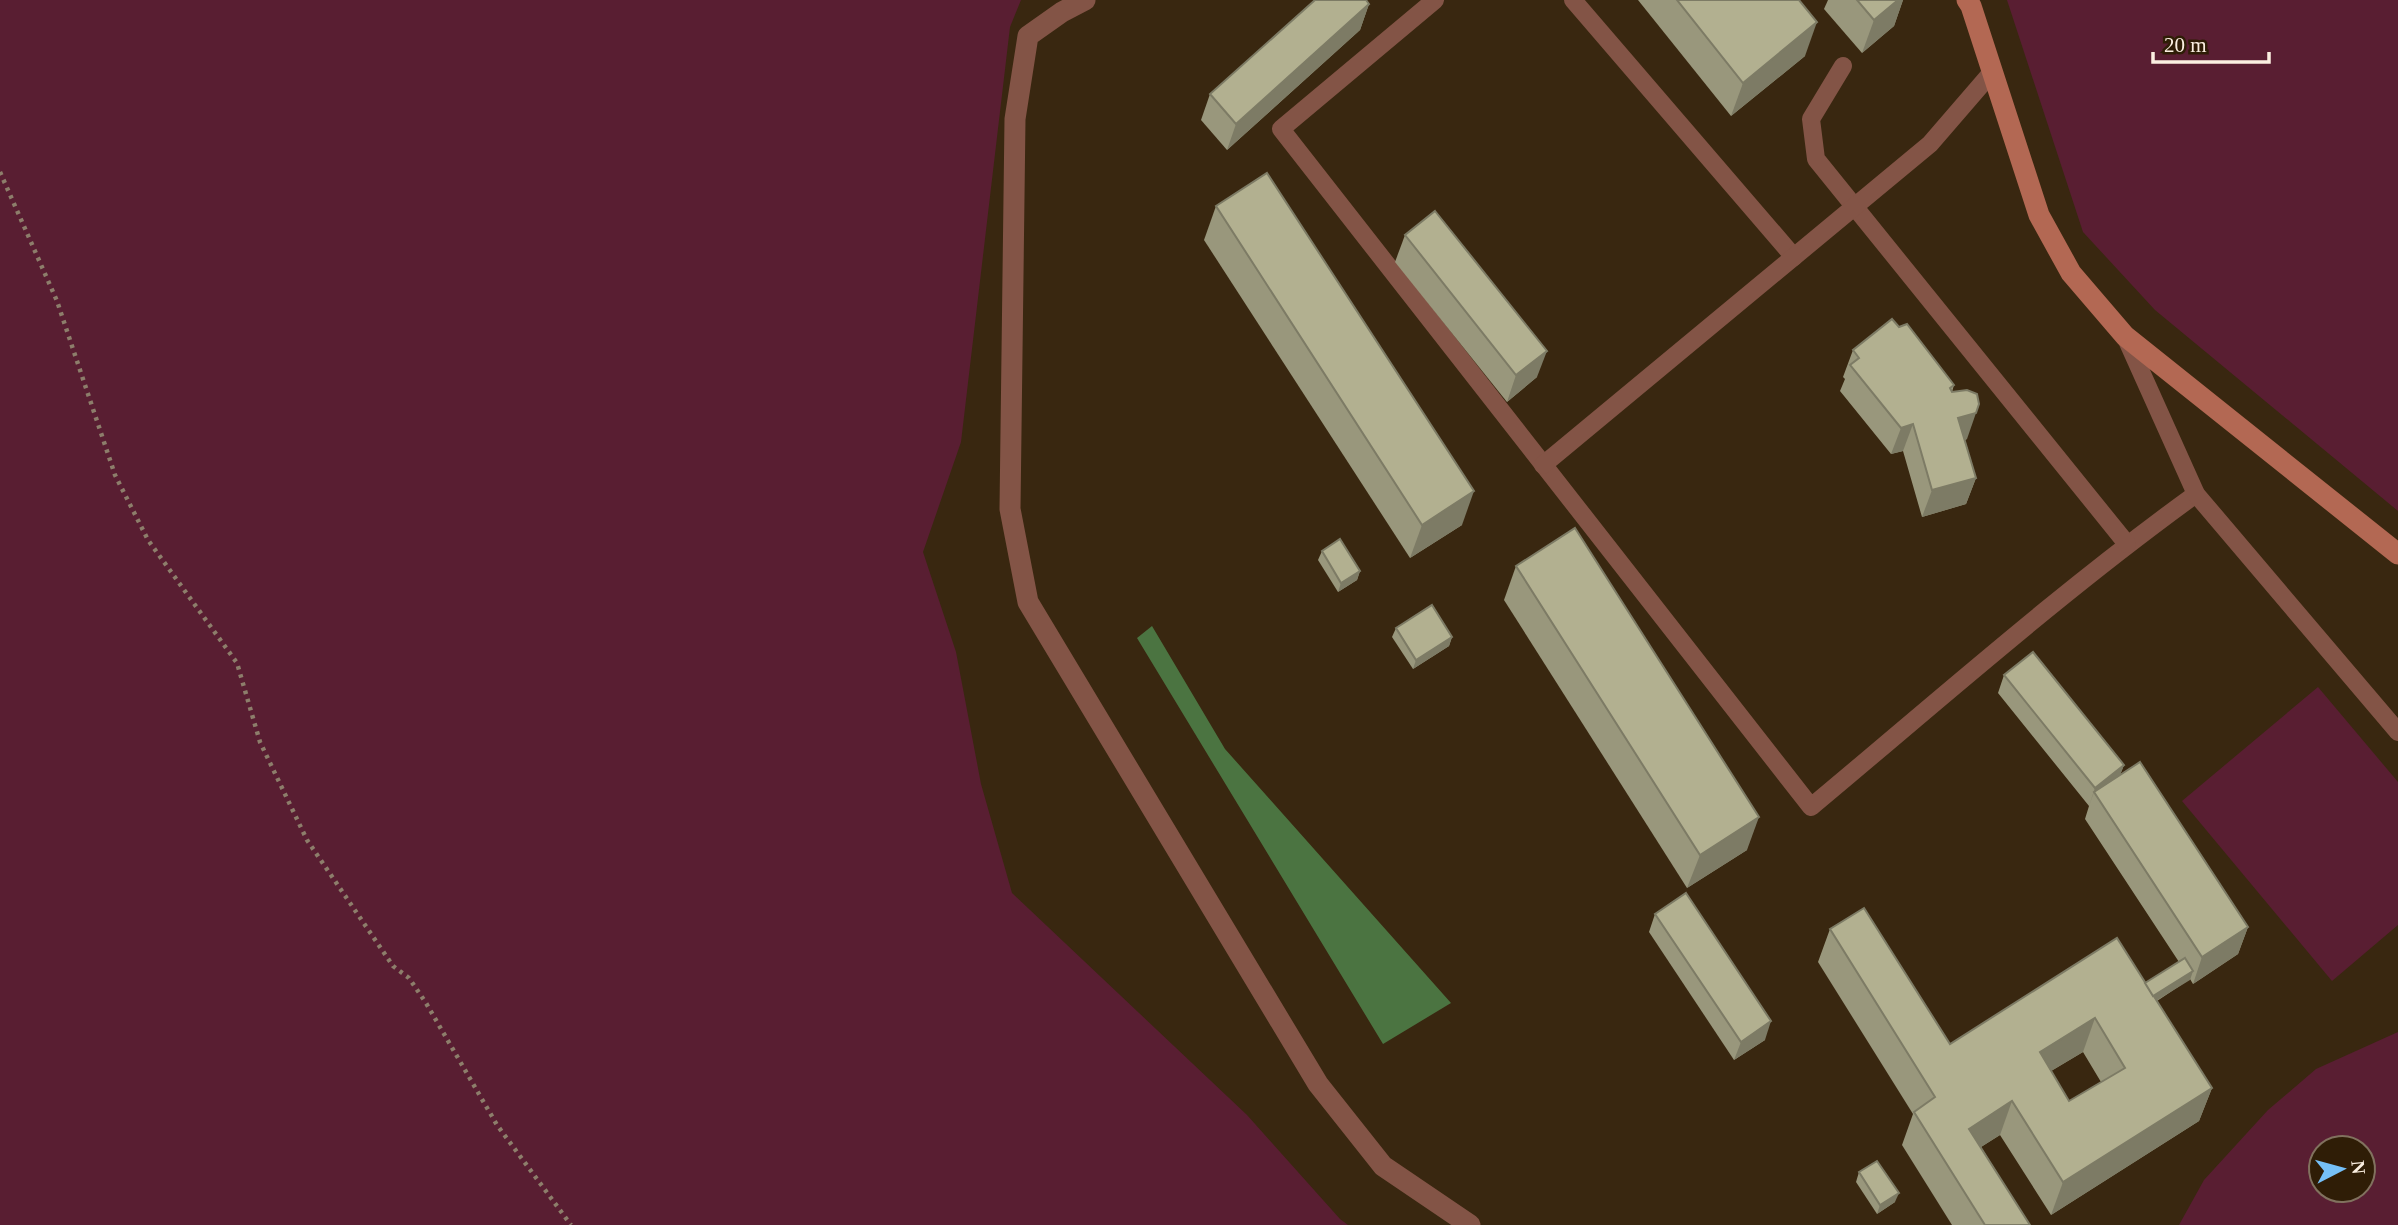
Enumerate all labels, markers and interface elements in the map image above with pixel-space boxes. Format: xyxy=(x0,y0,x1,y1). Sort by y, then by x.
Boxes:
scale bar xyxy=(2153,21,2268,65)
text: 20 m xyxy=(2164,33,2207,57)
north arrow xyxy=(2307,1134,2377,1204)
text: N xyxy=(2347,1159,2370,1175)

